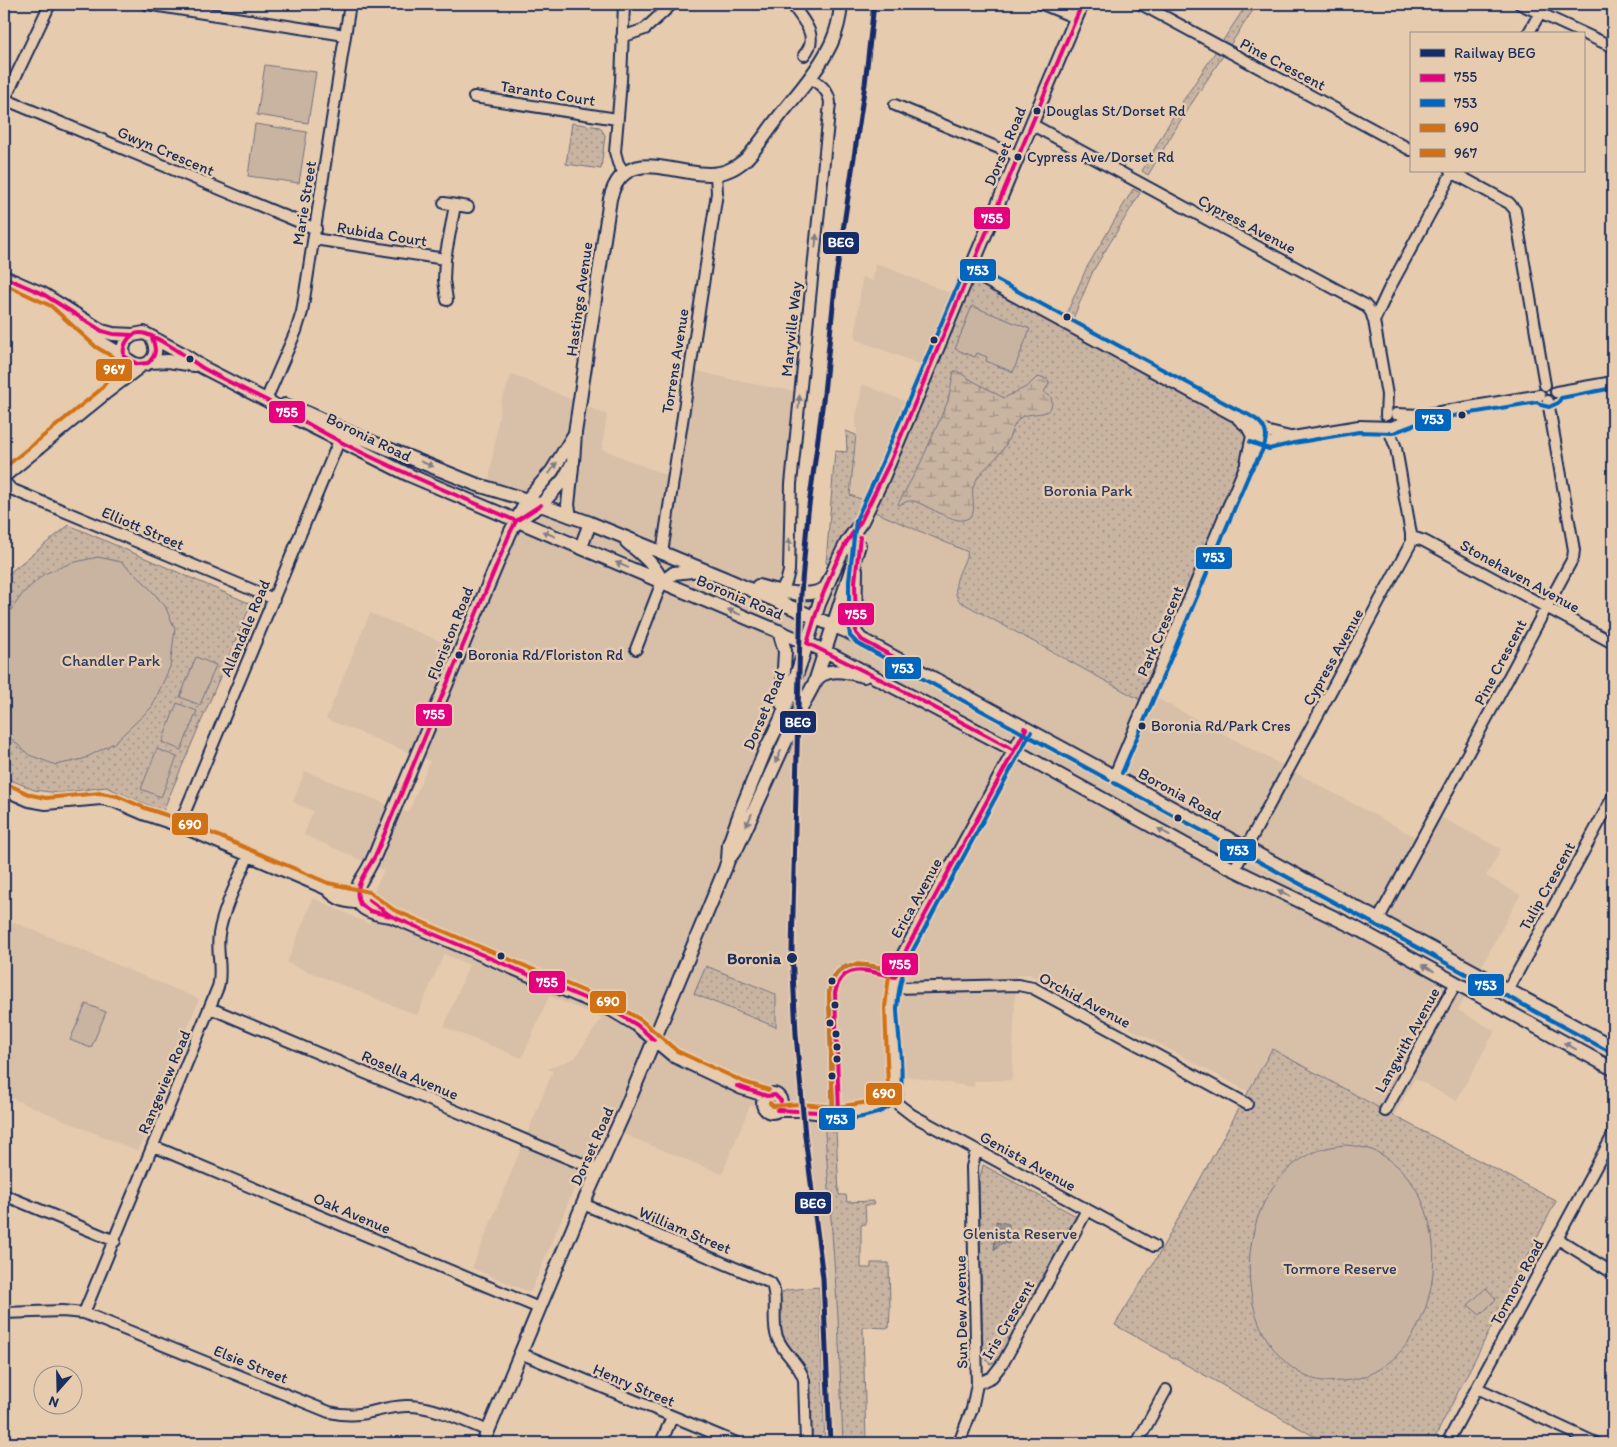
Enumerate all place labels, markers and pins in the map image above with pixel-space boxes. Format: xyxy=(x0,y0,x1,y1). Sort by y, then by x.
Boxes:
place label: Douglas St/Dorset Rd xyxy=(1046,102,1186,120)
marker: Douglas St/Dorset Rd xyxy=(1032,106,1042,116)
place label: Cypress Ave/Dorset Rd xyxy=(1027,148,1175,166)
marker: Cypress Ave/Dorset Rd xyxy=(1013,152,1023,162)
unlabelled marker xyxy=(1062,312,1072,322)
unlabelled marker xyxy=(929,335,939,345)
unlabelled marker xyxy=(185,354,195,364)
unlabelled marker xyxy=(1457,410,1467,420)
place label: Boronia Rd/Floriston Rd xyxy=(468,646,623,664)
marker: Boronia Rd/Floriston Rd xyxy=(454,650,464,660)
place label: Boronia Rd/Park Cres xyxy=(1151,717,1291,735)
marker: Boronia Rd/Park Cres xyxy=(1137,721,1147,731)
unlabelled marker xyxy=(1173,813,1183,823)
place label: Boronia xyxy=(727,949,782,968)
unlabelled marker xyxy=(496,951,506,961)
marker: Boronia xyxy=(785,951,799,965)
unlabelled marker xyxy=(827,976,837,986)
unlabelled marker xyxy=(830,1000,840,1010)
unlabelled marker xyxy=(825,1018,835,1028)
unlabelled marker xyxy=(831,1029,841,1039)
unlabelled marker xyxy=(832,1042,842,1052)
unlabelled marker xyxy=(832,1054,842,1064)
unlabelled marker xyxy=(827,1071,837,1081)

